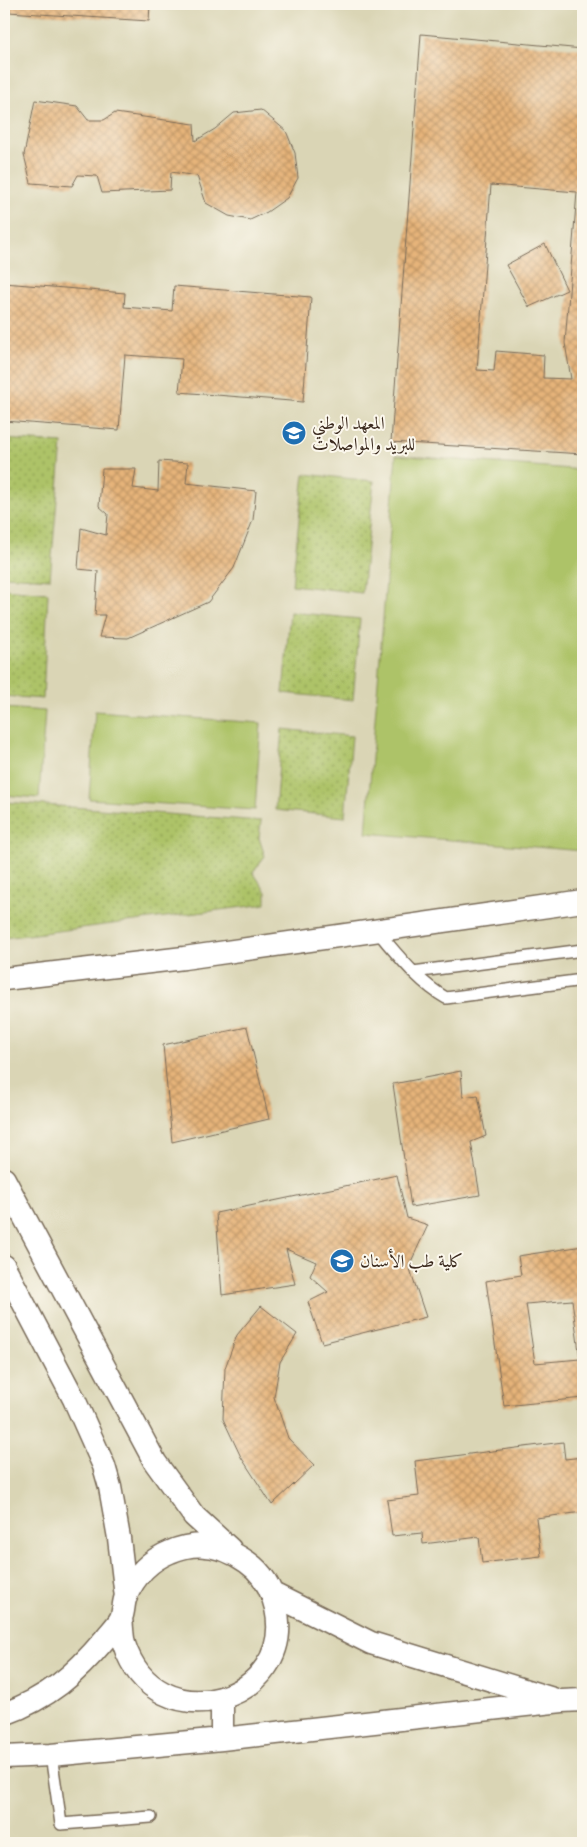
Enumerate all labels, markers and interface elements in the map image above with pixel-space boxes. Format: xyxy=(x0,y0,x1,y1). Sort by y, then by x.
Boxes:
place label: المعهد الوطني للبريد والمواصلات xyxy=(312,412,415,456)
school or university icon: المعهد الوطني للبريد والمواصلات xyxy=(281,420,307,446)
school or university icon: كلية طب الأسنان xyxy=(329,1248,355,1274)
place label: كلية طب الأسنان xyxy=(360,1248,463,1273)

